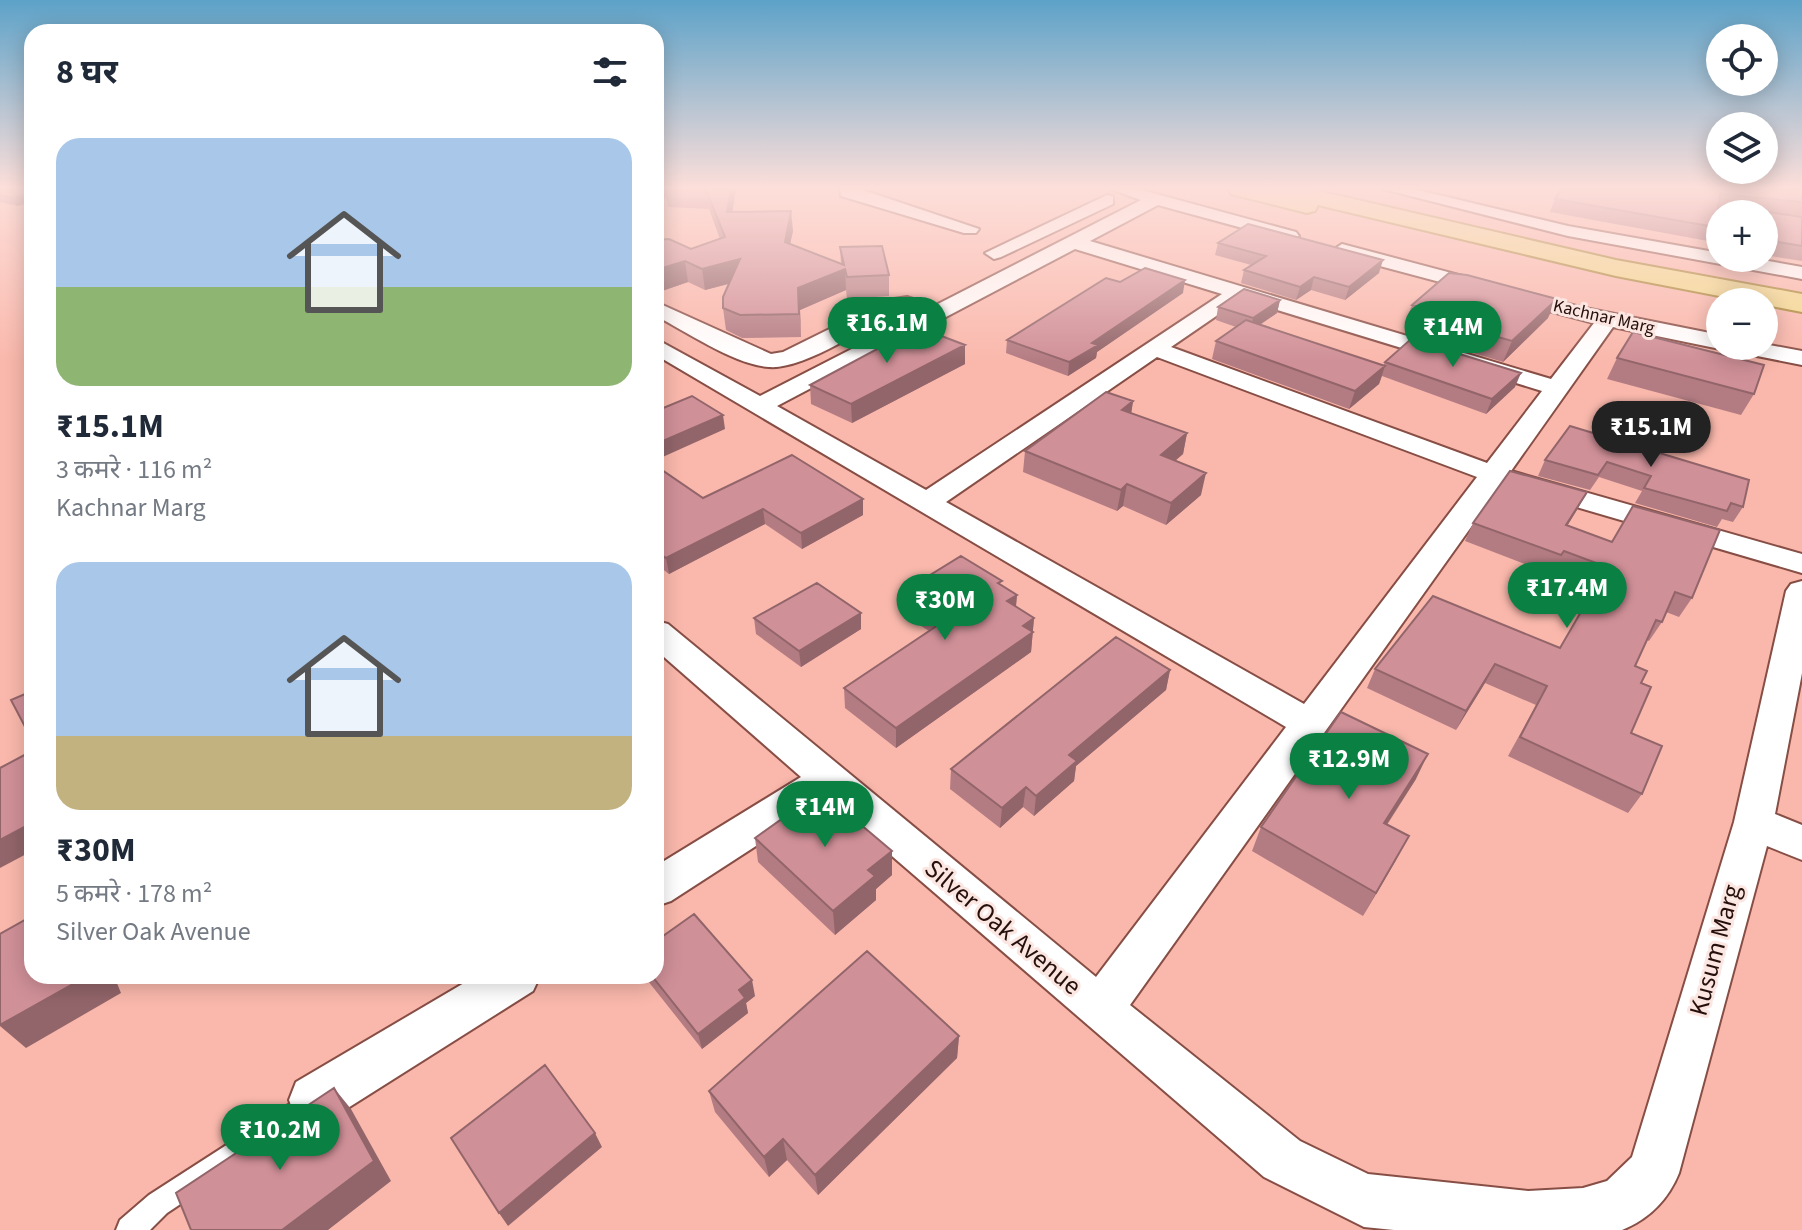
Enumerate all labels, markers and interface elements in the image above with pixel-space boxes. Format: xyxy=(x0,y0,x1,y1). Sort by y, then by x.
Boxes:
map controls xyxy=(1706,24,1778,360)
button: locate xyxy=(1706,24,1778,96)
text: 8 घर xyxy=(56,48,118,97)
icon: filters xyxy=(588,50,632,94)
button: layers xyxy=(1706,112,1778,184)
icon: home xyxy=(272,190,416,334)
button: + xyxy=(1706,200,1778,272)
button: − xyxy=(1706,288,1778,360)
street label: Kachnar Marg xyxy=(1551,293,1657,341)
pin: ₹16.1M xyxy=(822,297,952,365)
pin: ₹14M xyxy=(1406,301,1500,369)
text: ₹16.1M xyxy=(846,304,928,341)
text: ₹14M xyxy=(1423,308,1484,345)
pin: ₹15.1M xyxy=(1586,401,1716,469)
text: ₹15.1M xyxy=(56,402,164,451)
text: ₹15.1M xyxy=(1610,408,1692,445)
text: 3 कमरे · 116 m² xyxy=(56,451,212,488)
text: Kachnar Marg xyxy=(56,489,206,526)
pin: ₹17.4M xyxy=(1502,562,1632,630)
text: ₹17.4M xyxy=(1526,569,1608,606)
pin: ₹30M xyxy=(898,574,992,642)
text: ₹30M xyxy=(915,581,976,618)
icon: home xyxy=(272,614,416,758)
pin: ₹12.9M xyxy=(1284,733,1414,801)
text: ₹12.9M xyxy=(1308,740,1390,777)
pin: ₹14M xyxy=(778,781,872,849)
text: ₹14M xyxy=(795,788,856,825)
text: ₹30M xyxy=(56,826,136,875)
street label: Silver Oak Avenue xyxy=(917,850,1089,1004)
text: 5 कमरे · 178 m² xyxy=(56,875,212,912)
street label: Kusum Marg xyxy=(1680,880,1750,1020)
text: Silver Oak Avenue xyxy=(56,913,251,950)
pin: ₹10.2M xyxy=(215,1104,345,1172)
text: ₹10.2M xyxy=(239,1111,321,1148)

